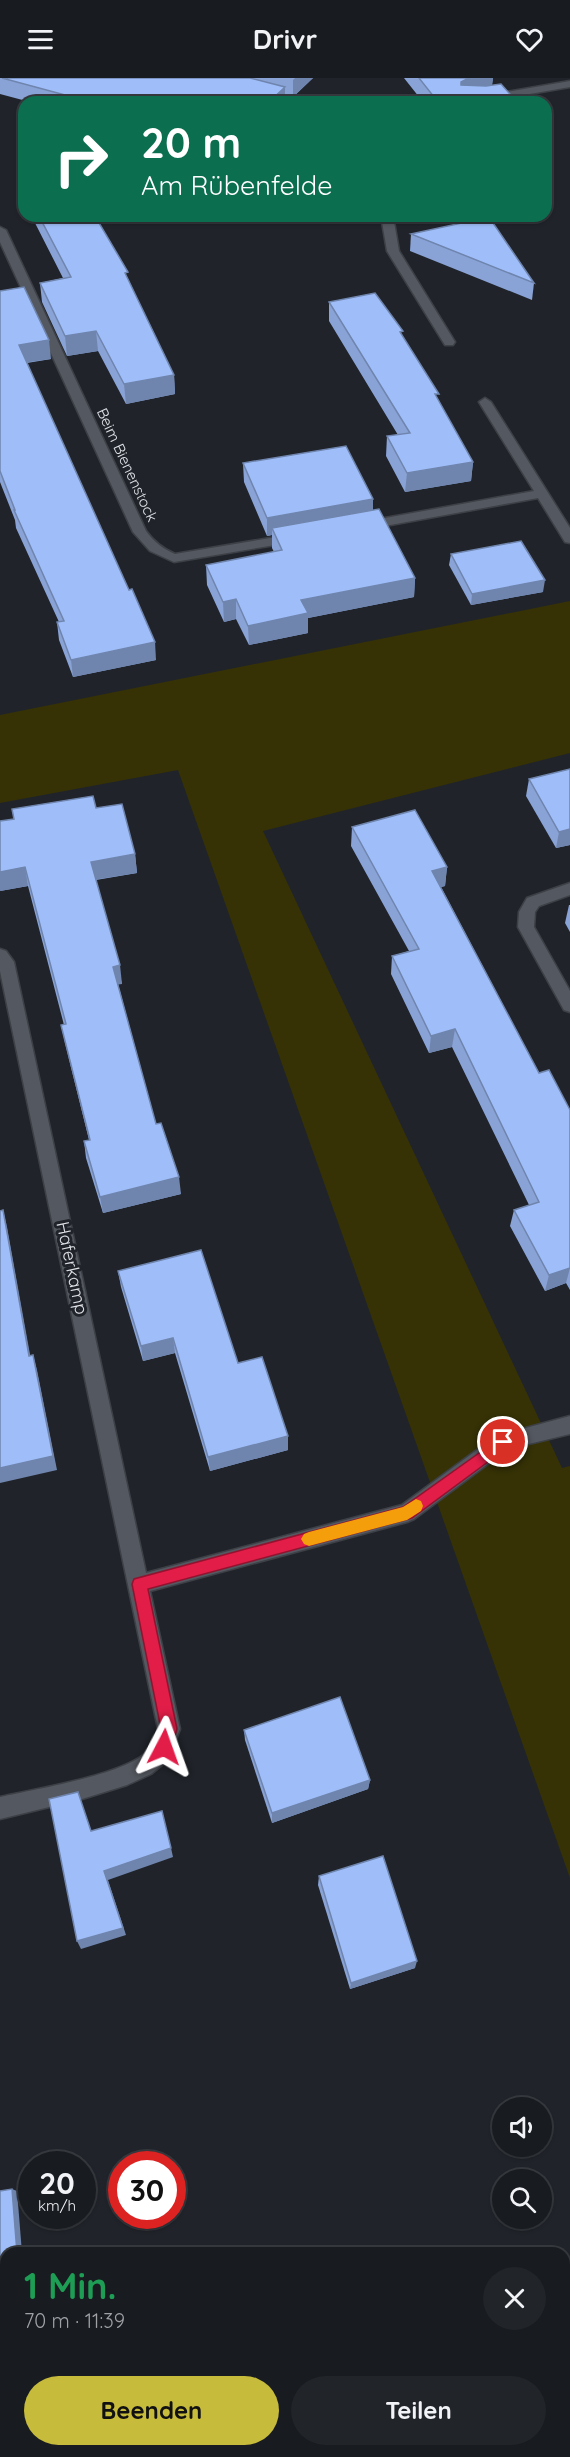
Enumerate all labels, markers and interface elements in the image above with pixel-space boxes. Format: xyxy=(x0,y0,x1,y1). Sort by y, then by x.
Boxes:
text: Drivr xyxy=(253,22,317,56)
icon: menu xyxy=(24,23,57,56)
icon: heart xyxy=(513,23,546,56)
text: 20 m xyxy=(141,116,241,169)
icon: right xyxy=(42,120,120,198)
text: Am Rübenfelde xyxy=(141,168,332,202)
street label: Beim Bienenstock xyxy=(93,405,162,525)
street label: Haferkamp xyxy=(51,1219,94,1317)
pin xyxy=(477,1416,528,1467)
icon: arrive xyxy=(486,1425,519,1458)
position arrow xyxy=(132,1715,196,1779)
map controls xyxy=(492,2097,552,2229)
button: sound xyxy=(492,2097,552,2157)
speed limit sign: 30 xyxy=(108,2151,186,2229)
text: 20 xyxy=(39,2164,75,2202)
button: search xyxy=(492,2169,552,2229)
text: km/h xyxy=(38,2196,76,2215)
text: 1 Min. xyxy=(24,2263,116,2308)
button: close xyxy=(483,2267,546,2330)
text: 70 m · 11:39 xyxy=(24,2308,125,2333)
button: Beenden xyxy=(24,2376,279,2445)
button: Teilen xyxy=(291,2376,546,2445)

